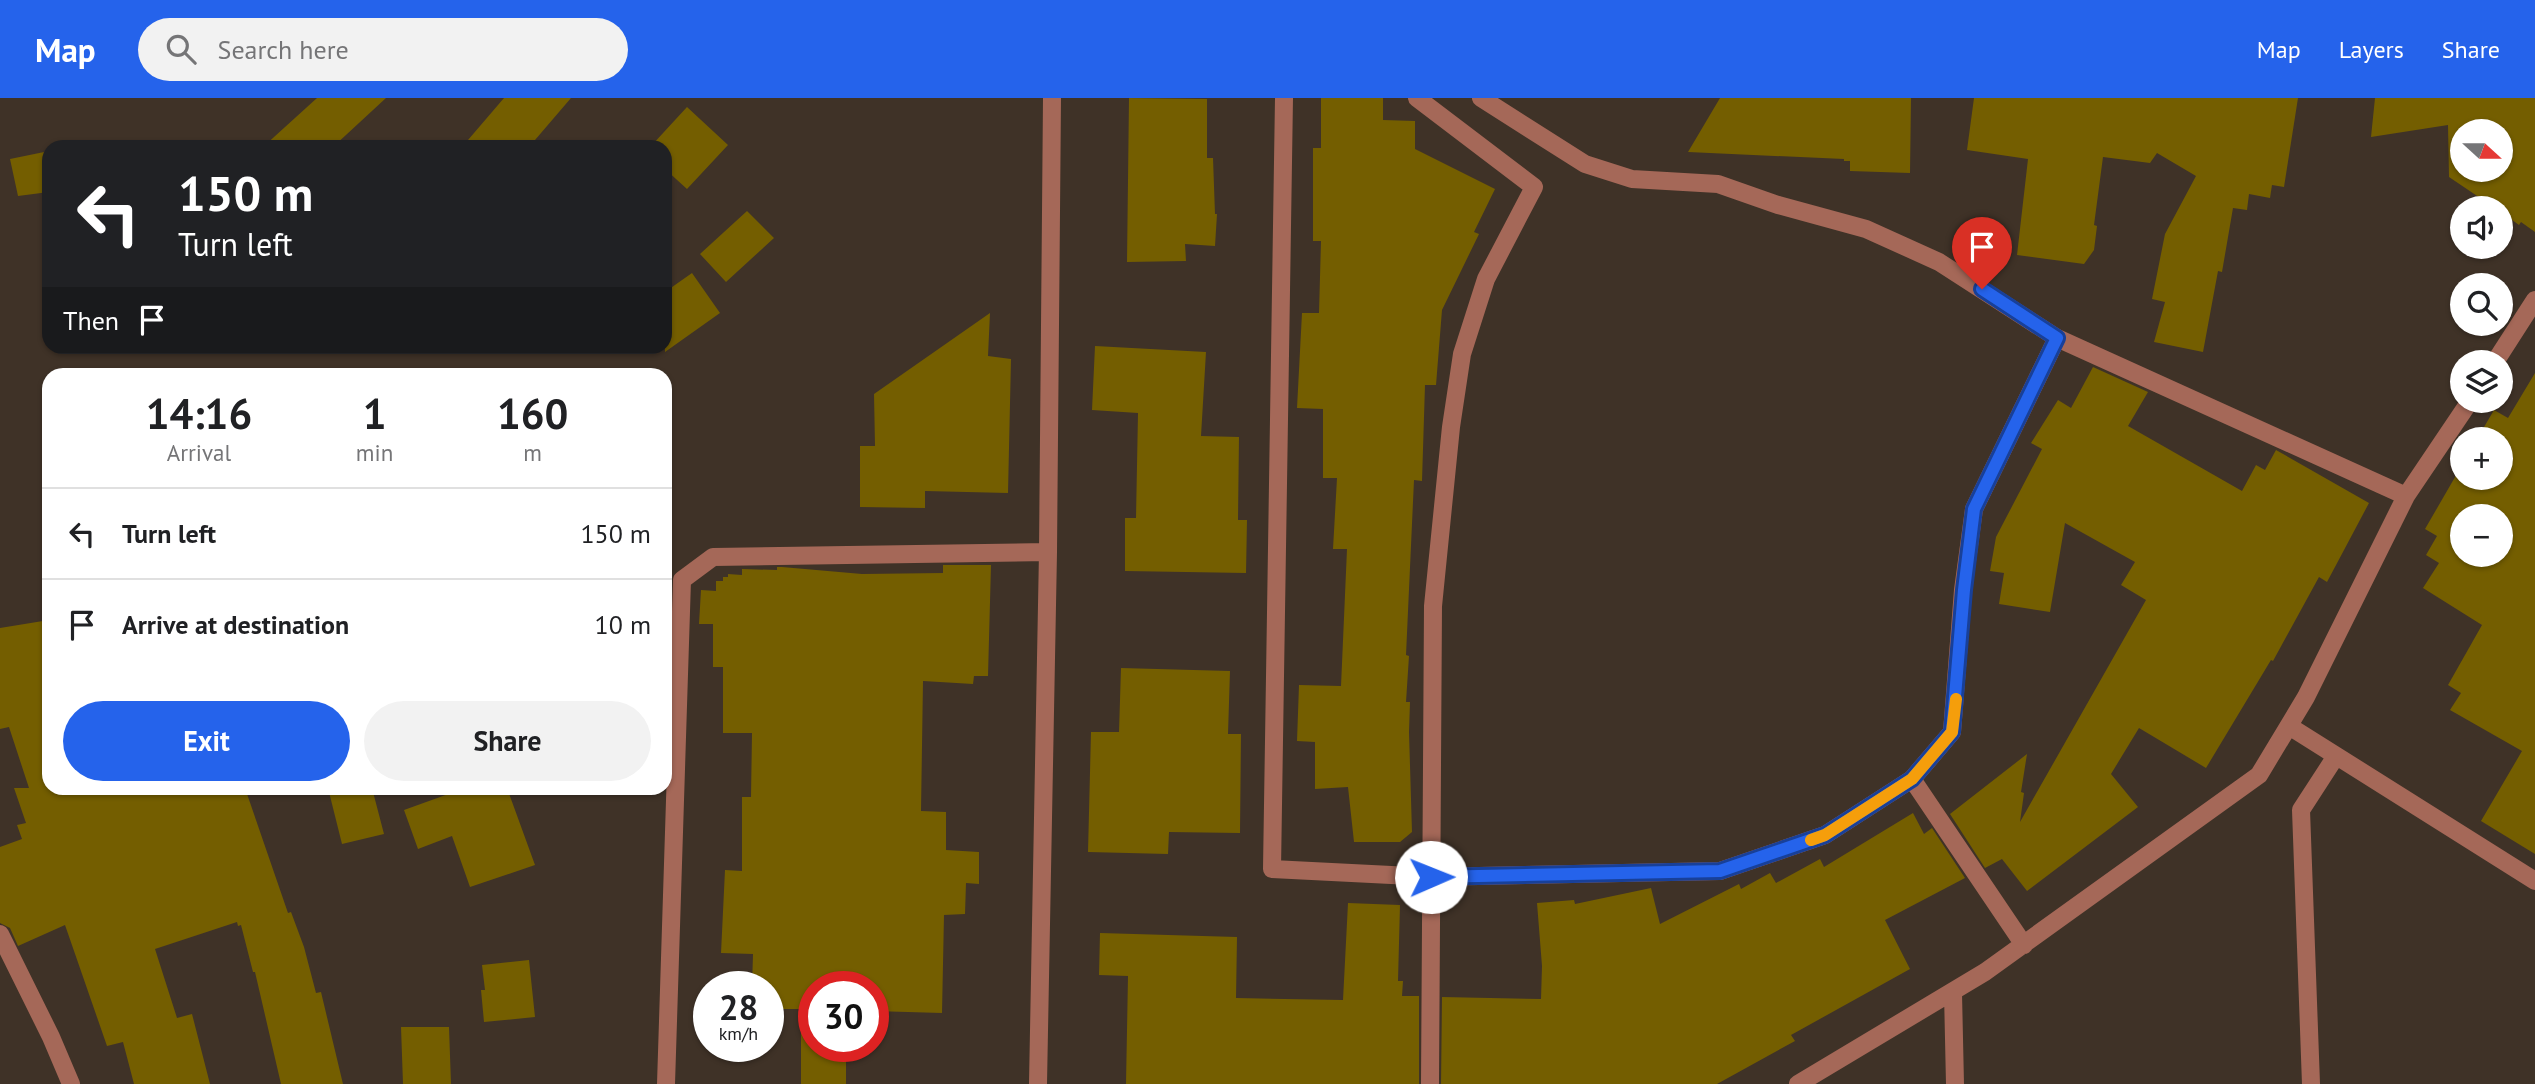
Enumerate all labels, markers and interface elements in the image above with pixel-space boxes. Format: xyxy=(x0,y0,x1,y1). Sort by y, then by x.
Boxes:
search box xyxy=(138,18,628,81)
text: Map xyxy=(35,28,96,71)
icon: search xyxy=(162,30,200,68)
text: Search here xyxy=(218,33,349,66)
text: Map xyxy=(2257,34,2301,65)
text: Layers xyxy=(2339,34,2404,65)
text: Share xyxy=(2442,34,2500,65)
north arrow xyxy=(2450,119,2513,182)
map controls xyxy=(2450,119,2513,567)
text: 150 m xyxy=(178,161,313,225)
icon: left xyxy=(63,168,154,259)
button: sound xyxy=(2450,196,2513,259)
pin xyxy=(1952,217,2012,289)
text: Turn left xyxy=(178,223,293,265)
icon: arrive xyxy=(1963,228,2001,266)
button: search xyxy=(2450,273,2513,336)
icon: arrive xyxy=(133,301,171,339)
text: Then xyxy=(63,304,119,337)
button: layers xyxy=(2450,350,2513,413)
text: 14:16 xyxy=(146,386,252,441)
text: 1 xyxy=(363,386,386,441)
text: 160 xyxy=(497,386,568,441)
button: + xyxy=(2450,427,2513,490)
text: Arrival xyxy=(167,438,231,467)
text: min xyxy=(356,438,393,467)
text: m xyxy=(523,438,542,467)
button: − xyxy=(2450,504,2513,567)
icon: left xyxy=(63,515,101,553)
text: Turn left xyxy=(122,517,216,550)
text: 150 m xyxy=(580,517,651,550)
icon: arrive xyxy=(63,606,101,644)
text: Arrive at destination xyxy=(122,608,349,641)
text: 10 m xyxy=(595,608,651,641)
button: Exit xyxy=(63,701,350,781)
button: Share xyxy=(364,701,651,781)
position arrow xyxy=(1394,840,1468,914)
speed limit sign: 30 xyxy=(798,971,889,1062)
text: 28 xyxy=(719,984,758,1030)
text: km/h xyxy=(719,1022,758,1045)

